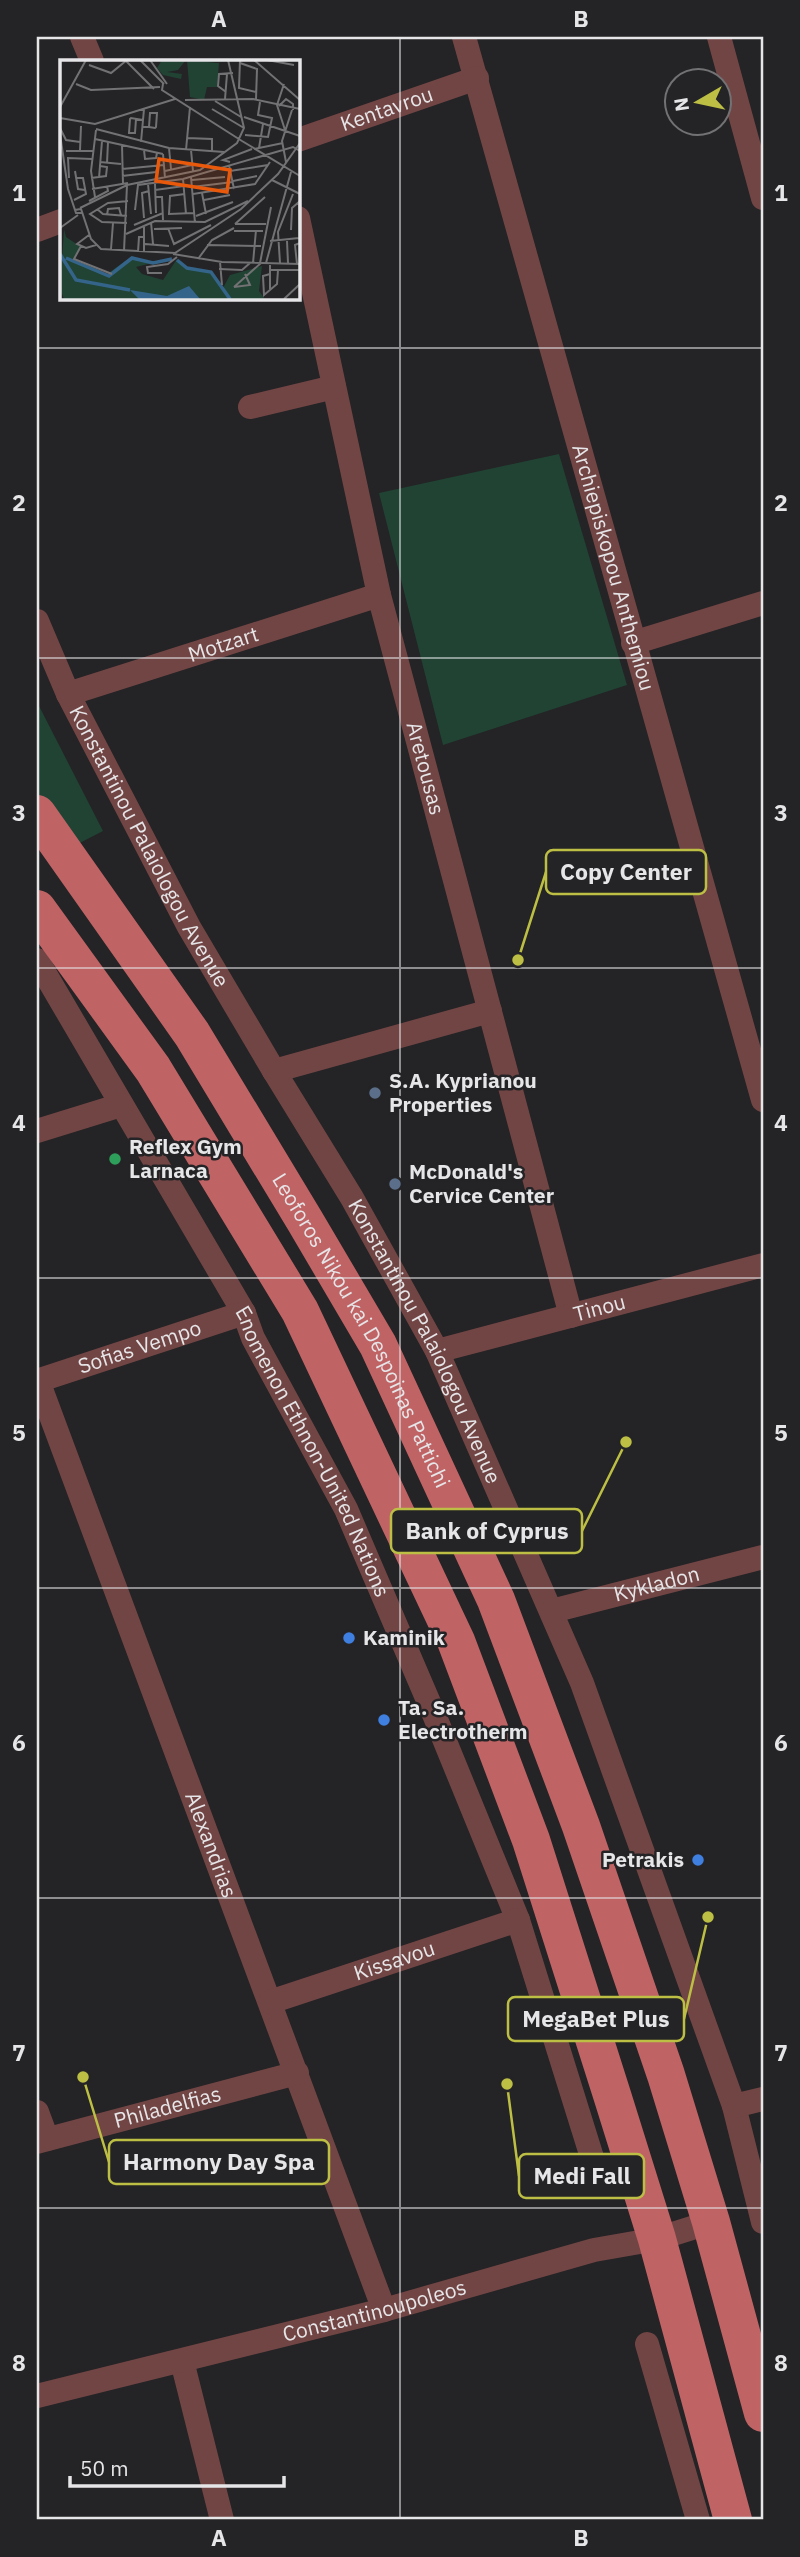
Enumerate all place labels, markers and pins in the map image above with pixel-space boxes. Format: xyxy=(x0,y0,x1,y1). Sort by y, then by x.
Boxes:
callout: Copy Center xyxy=(546,850,706,894)
place label: S.A. Kyprianou Properties xyxy=(389,1066,537,1118)
marker: S.A. Kyprianou Properties xyxy=(367,1085,383,1101)
place label: Reflex Gym Larnaca xyxy=(129,1132,242,1184)
marker: Reflex Gym Larnaca xyxy=(107,1151,123,1167)
place label: McDonald's Cervice Center xyxy=(409,1157,555,1209)
marker: McDonald's Cervice Center xyxy=(387,1176,403,1192)
callout: Bank of Cyprus xyxy=(391,1509,582,1553)
place label: Kaminik xyxy=(363,1623,446,1651)
marker: Kaminik xyxy=(341,1630,357,1646)
place label: Ta. Sa. Electrotherm xyxy=(398,1693,528,1745)
marker: Ta. Sa. Electrotherm xyxy=(376,1712,392,1728)
place label: Petrakis xyxy=(602,1845,684,1873)
marker: Petrakis xyxy=(690,1852,706,1868)
callout: MegaBet Plus xyxy=(508,1997,684,2041)
callout: Harmony Day Spa xyxy=(109,2140,329,2184)
callout: Medi Fall xyxy=(519,2154,644,2198)

